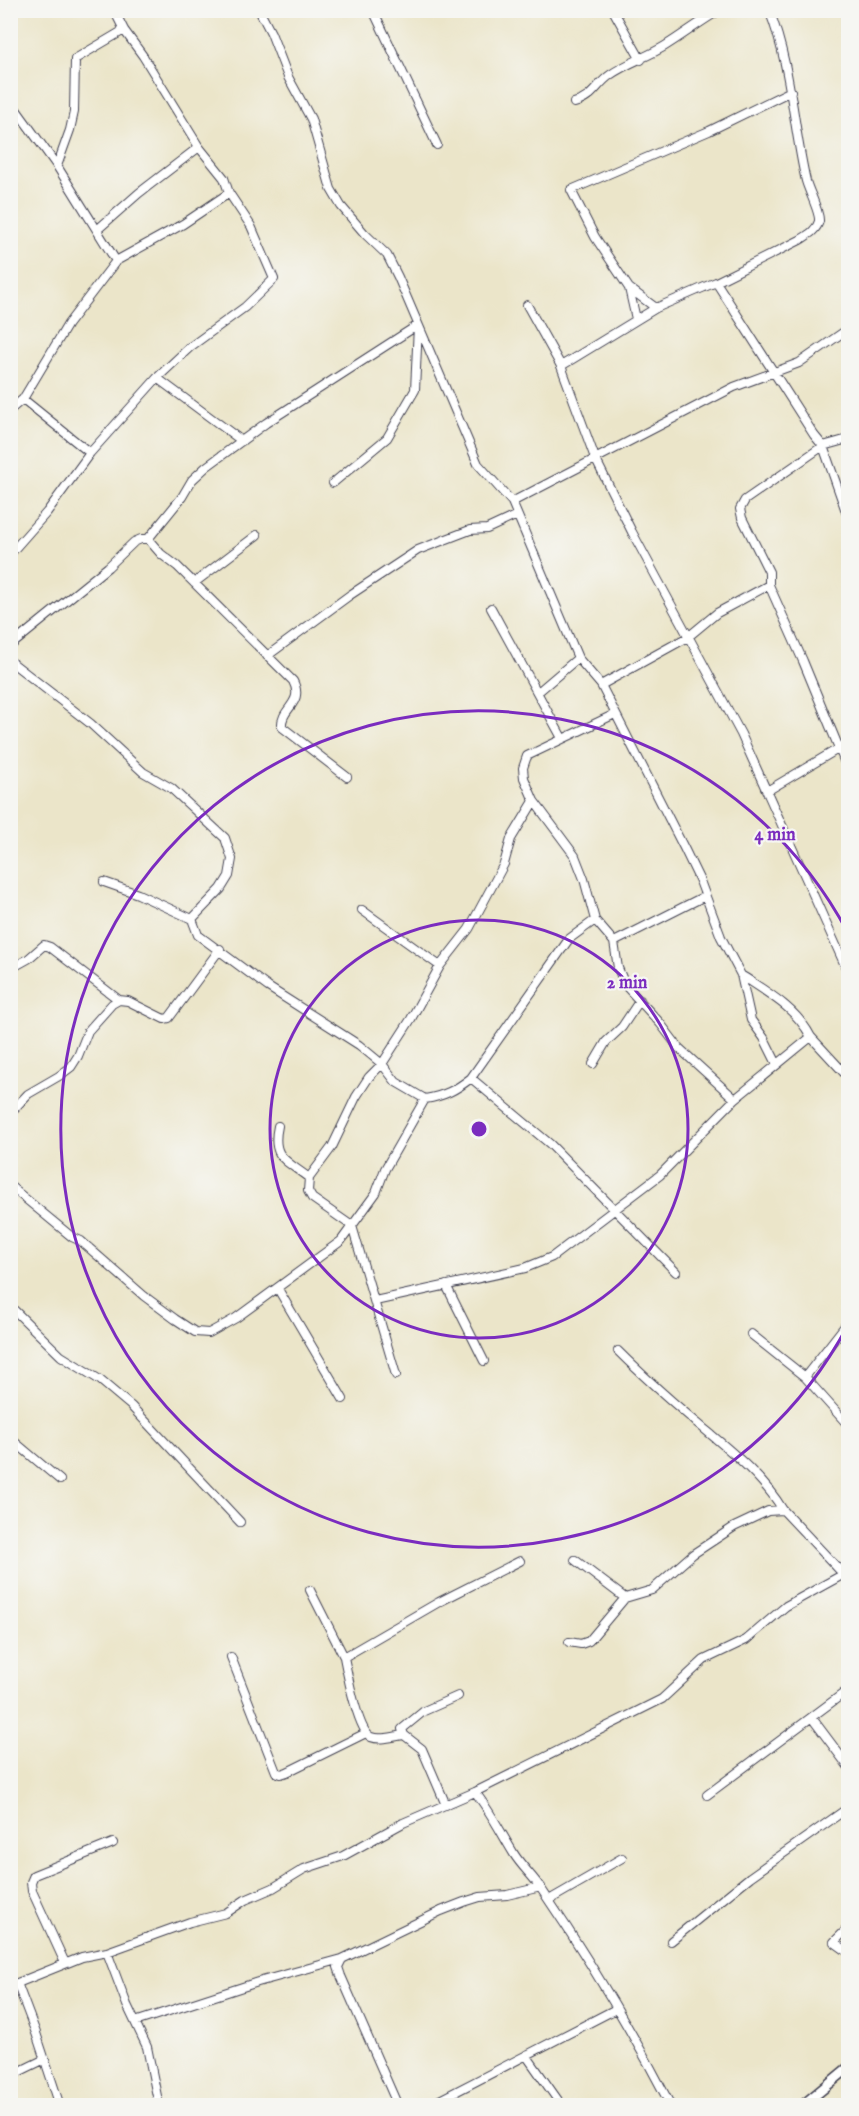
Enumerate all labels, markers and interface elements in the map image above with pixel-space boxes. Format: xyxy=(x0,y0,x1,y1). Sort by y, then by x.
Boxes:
text: 4 min xyxy=(754,824,796,847)
text: 2 min xyxy=(607,972,648,995)
centre of rings xyxy=(469,1119,489,1139)

